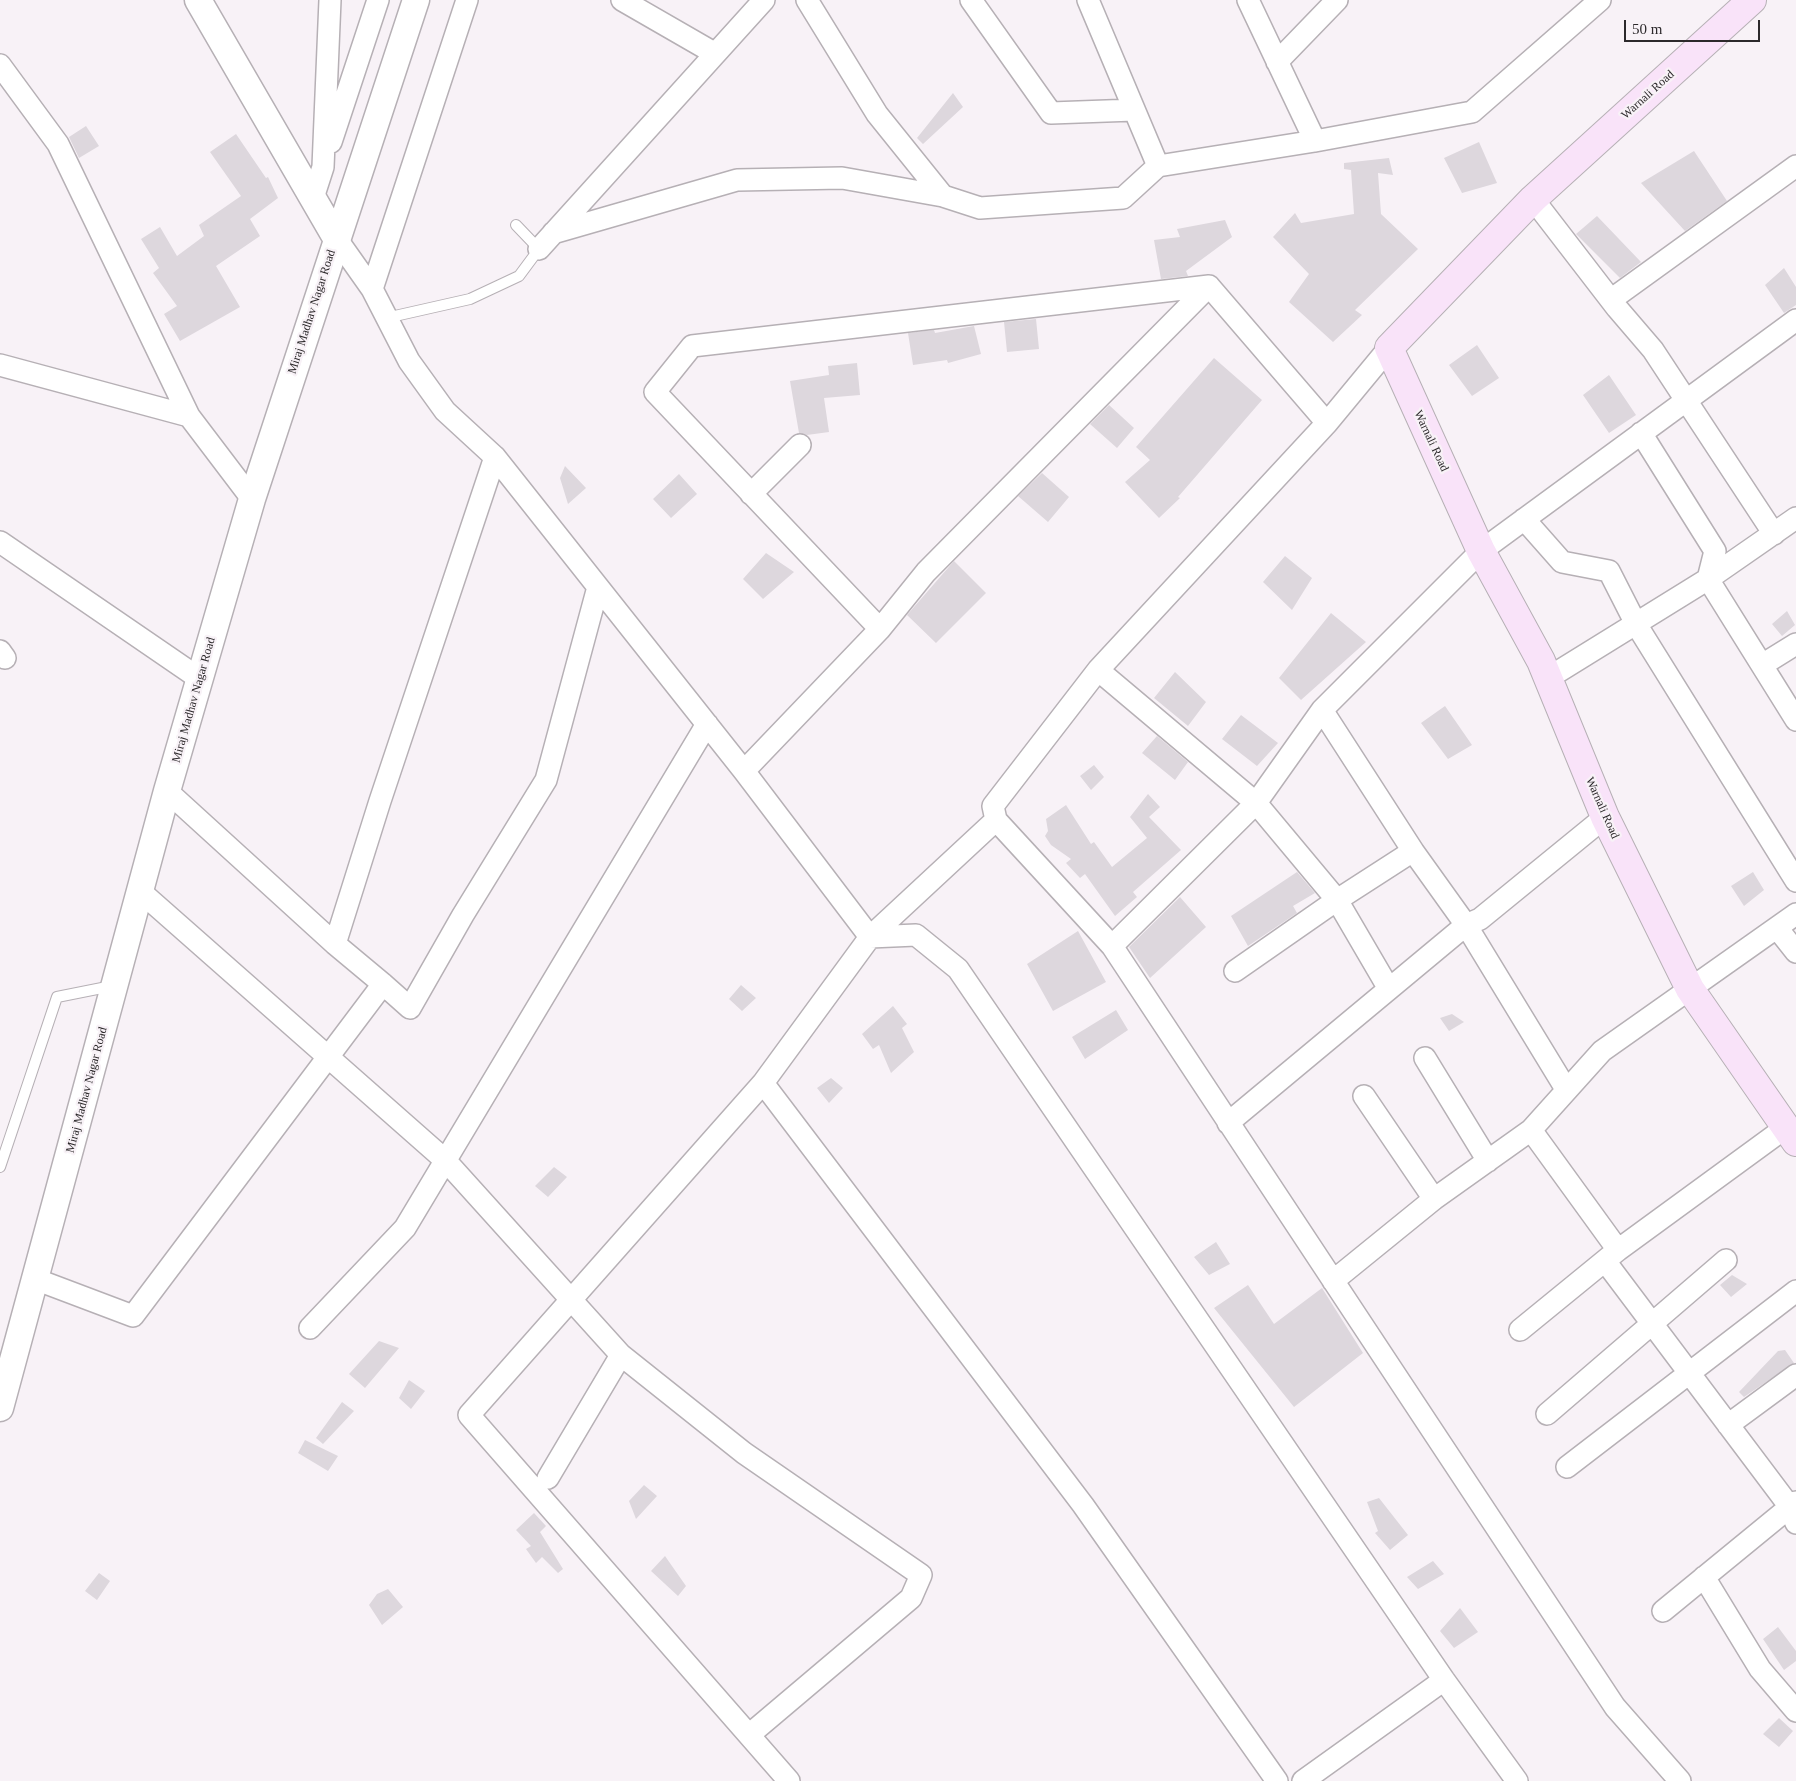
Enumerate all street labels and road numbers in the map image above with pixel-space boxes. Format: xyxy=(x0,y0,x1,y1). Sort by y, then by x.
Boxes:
street label: Warnali Road xyxy=(1619,68,1677,122)
street label: Miraj Madhav Nagar Road xyxy=(285,248,339,376)
street label: Warnali Road xyxy=(1411,408,1451,474)
street label: Miraj Madhav Nagar Road xyxy=(169,636,219,764)
street label: Warnali Road xyxy=(1582,775,1622,841)
street label: Miraj Madhav Nagar Road xyxy=(63,1026,111,1154)

